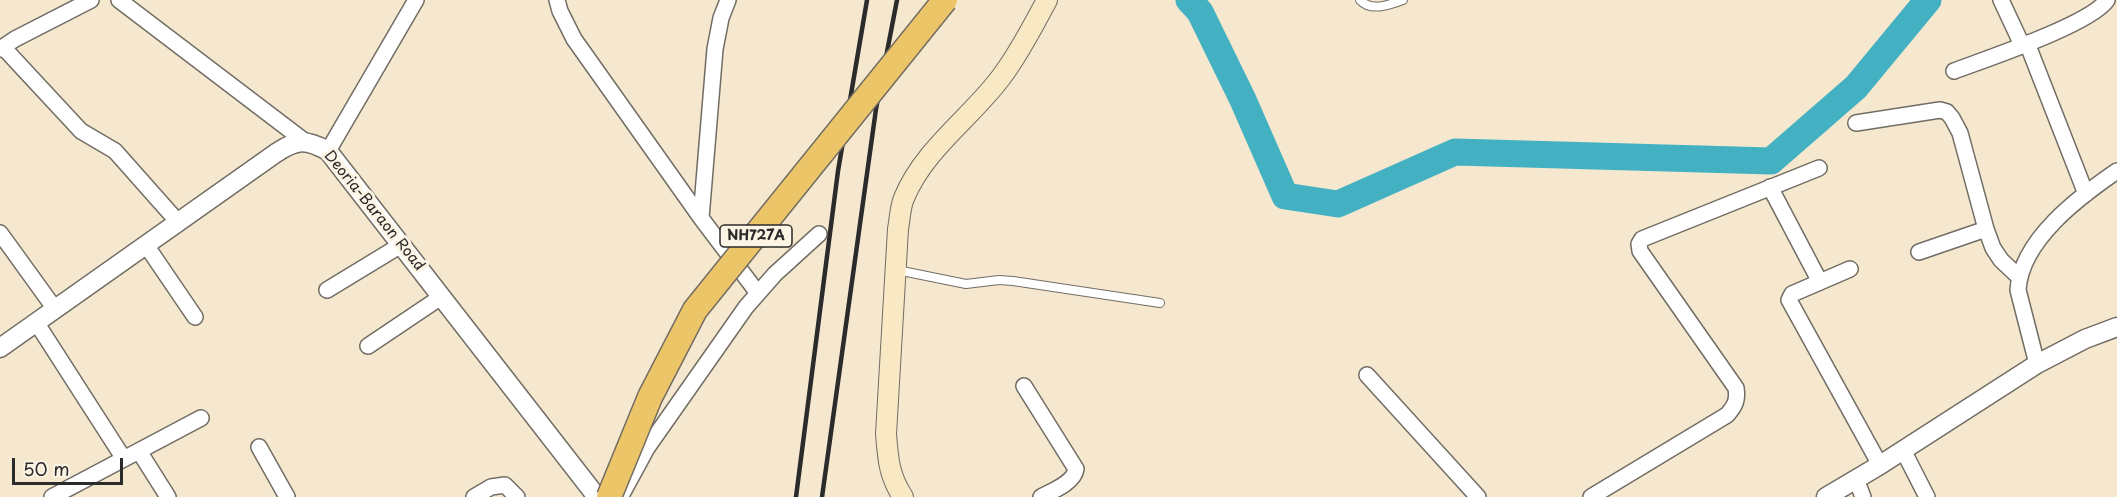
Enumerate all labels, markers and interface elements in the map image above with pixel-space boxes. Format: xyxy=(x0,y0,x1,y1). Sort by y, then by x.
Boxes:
street label: Deoria-Baraon Road xyxy=(320,147,428,275)
road number: NH727A xyxy=(720,225,792,247)
scale bar xyxy=(15,446,126,484)
text: 50 m xyxy=(23,455,70,482)

